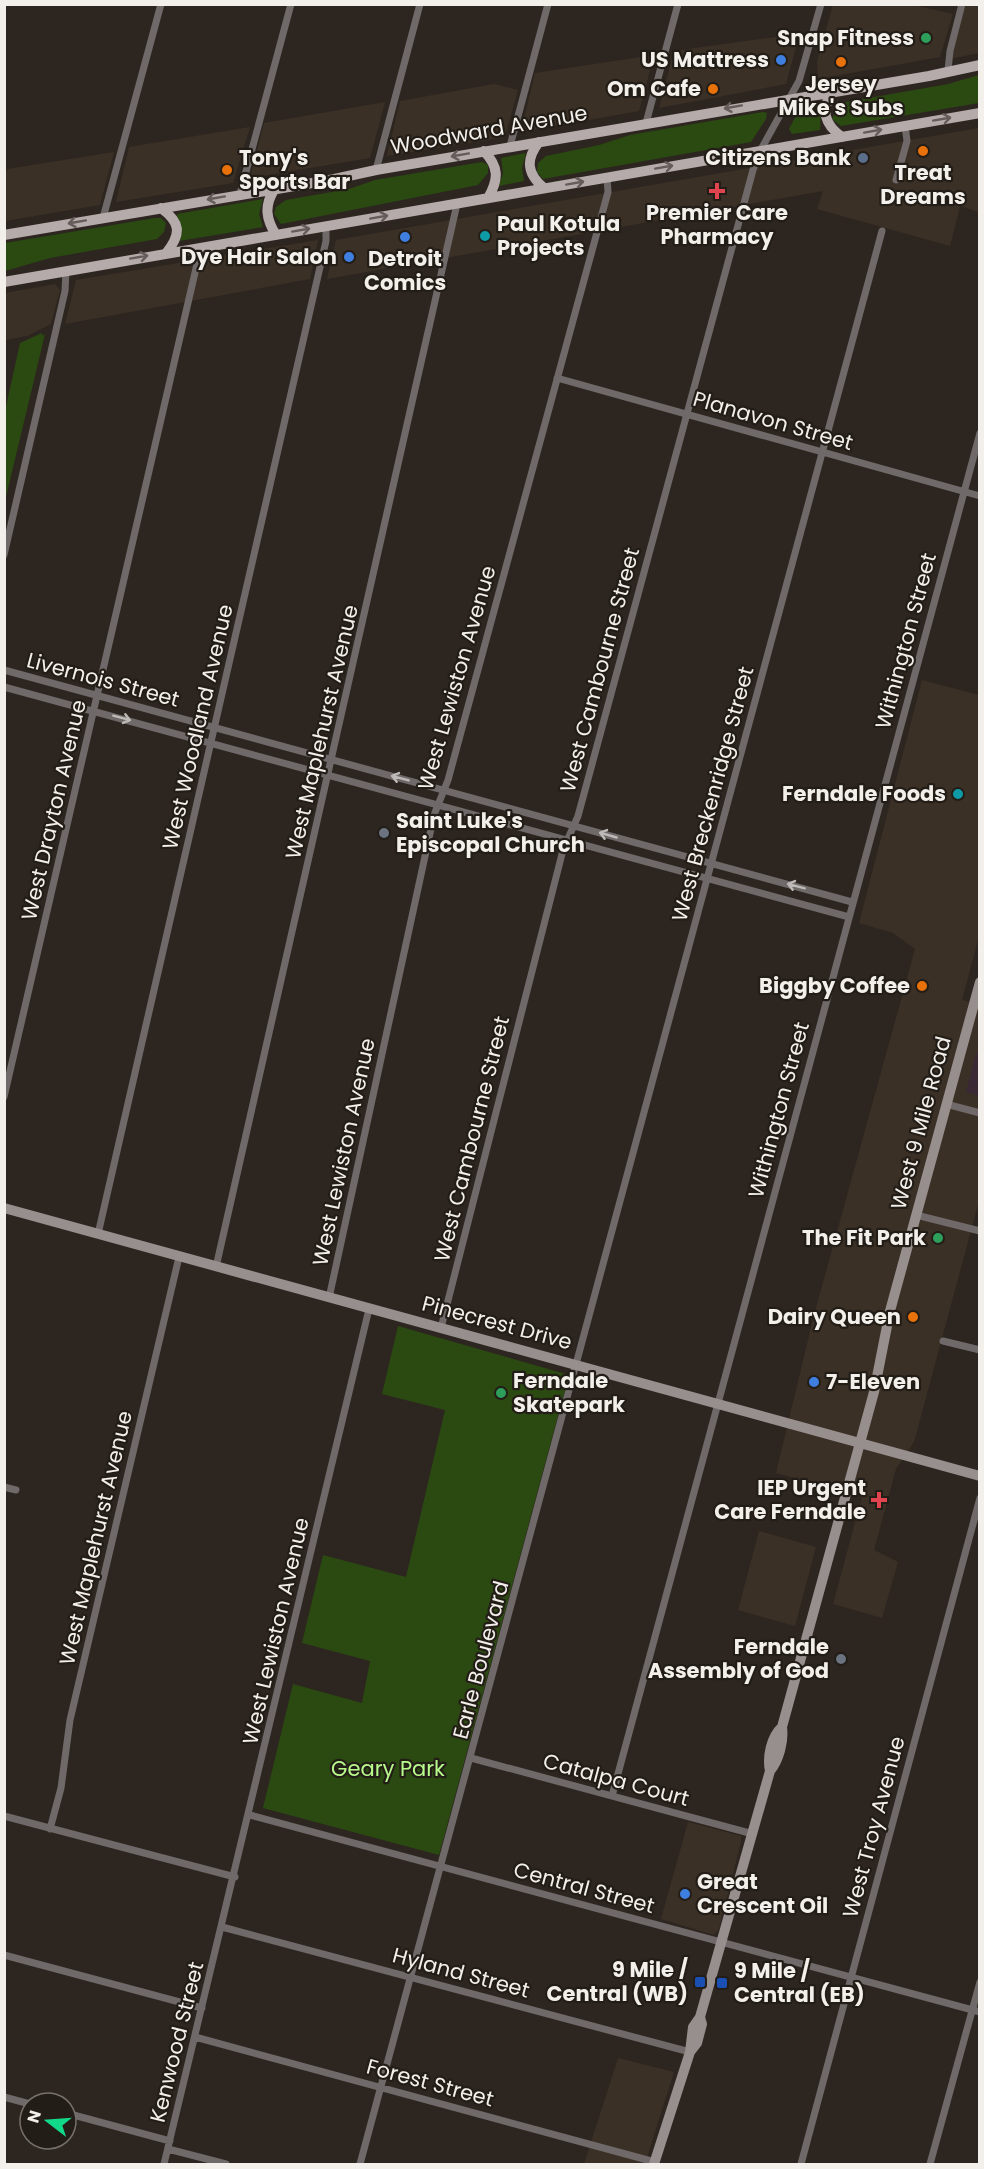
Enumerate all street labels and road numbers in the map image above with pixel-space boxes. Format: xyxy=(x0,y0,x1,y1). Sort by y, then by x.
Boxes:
street label: Woodward Avenue xyxy=(388,98,590,161)
street label: Planavon Street xyxy=(690,384,856,457)
street label: West Cambourne Street xyxy=(553,544,646,795)
street label: Withington Street xyxy=(868,550,943,732)
street label: West Lewiston Avenue xyxy=(411,562,502,793)
street label: West Woodland Avenue xyxy=(155,601,240,852)
street label: West Maplehurst Avenue xyxy=(278,602,365,862)
street label: Livernois Street xyxy=(24,645,183,714)
street label: West Breckenridge Street xyxy=(664,663,761,925)
street label: West Drayton Avenue xyxy=(14,697,93,923)
street label: West Cambourne Street xyxy=(427,1013,516,1265)
street label: Withington Street xyxy=(741,1019,816,1201)
street label: West 9 Mile Road xyxy=(883,1033,958,1213)
street label: West Lewiston Avenue xyxy=(305,1035,382,1268)
street label: Pinecrest Drive xyxy=(419,1289,575,1356)
street label: West Maplehurst Avenue xyxy=(52,1408,139,1668)
street label: West Lewiston Avenue xyxy=(235,1515,316,1747)
street label: Earle Boulevard xyxy=(445,1578,516,1742)
street label: West Troy Avenue xyxy=(835,1733,912,1921)
street label: Catalpa Court xyxy=(540,1746,692,1813)
street label: Central Street xyxy=(511,1855,658,1920)
street label: Hyland Street xyxy=(390,1940,533,2005)
street label: Kenwood Street xyxy=(143,1959,210,2125)
street label: Forest Street xyxy=(363,2052,497,2113)

